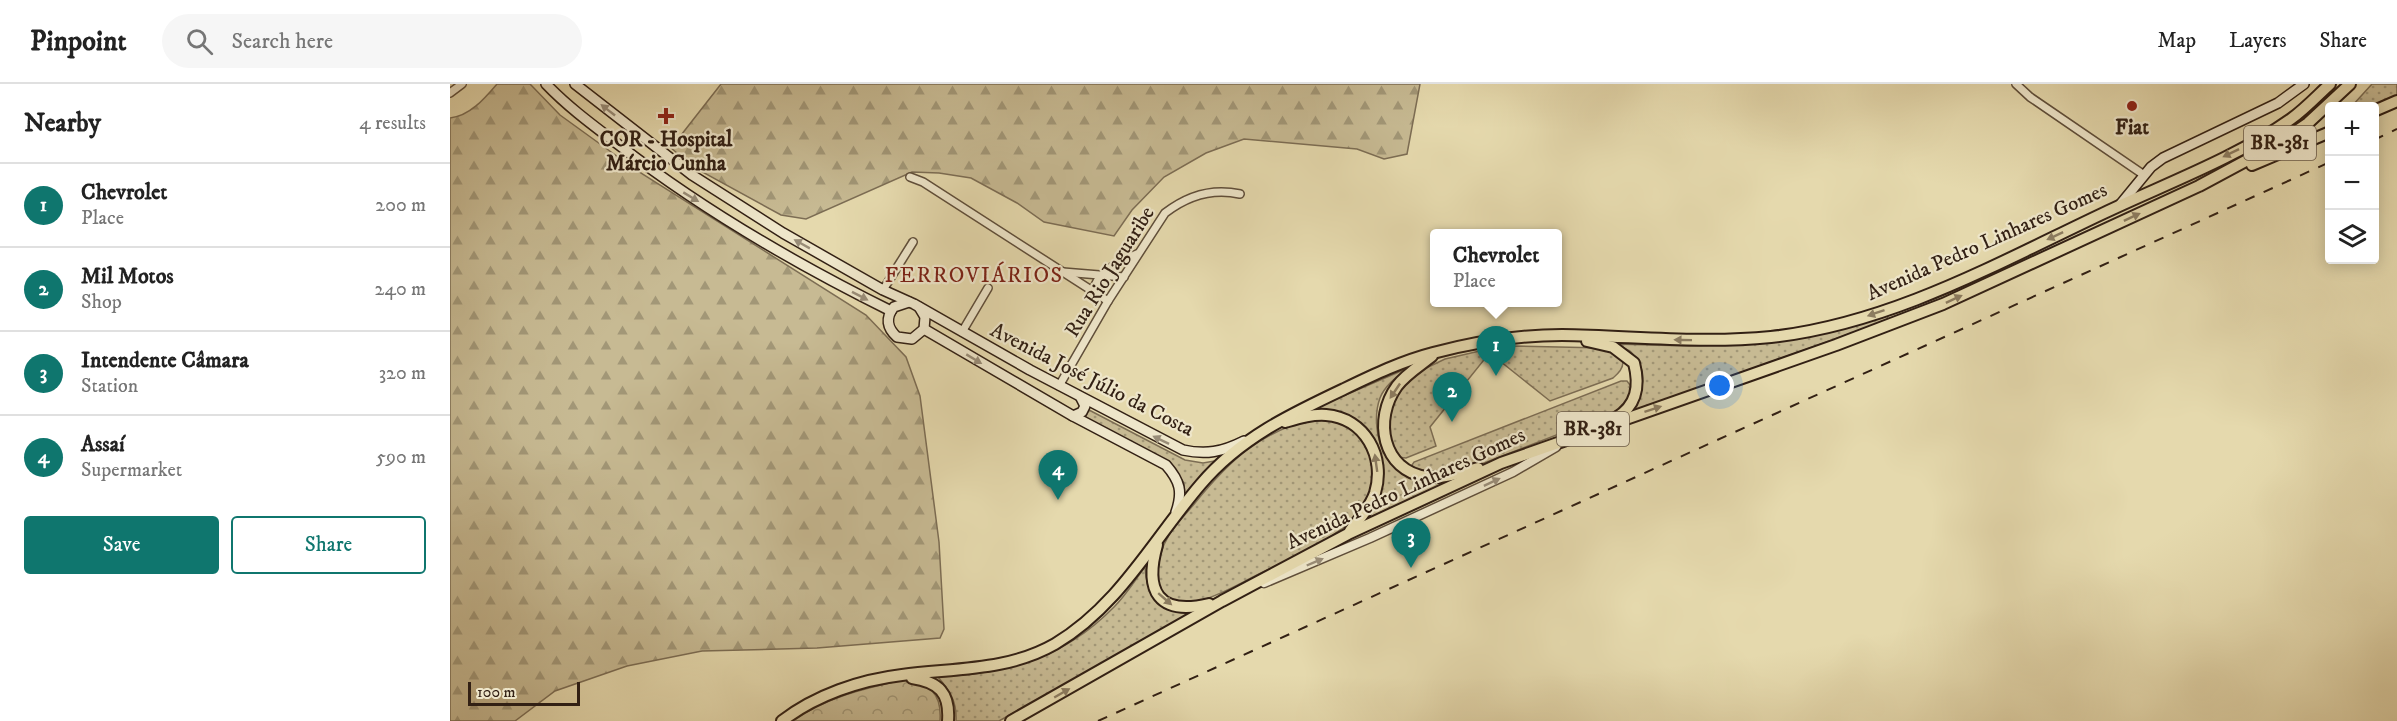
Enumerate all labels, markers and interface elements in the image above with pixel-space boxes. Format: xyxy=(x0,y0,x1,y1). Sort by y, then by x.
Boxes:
search box xyxy=(162,14,582,68)
text: Pinpoint xyxy=(30,24,126,59)
icon: search xyxy=(183,25,216,58)
text: Search here xyxy=(231,28,333,55)
text: Map xyxy=(2157,28,2196,54)
text: Layers xyxy=(2229,28,2287,54)
text: Share xyxy=(2320,28,2367,54)
marker: Fiat xyxy=(2125,99,2139,113)
map controls xyxy=(2325,102,2379,264)
button: + xyxy=(2325,102,2379,156)
one-way arrow xyxy=(600,104,615,116)
text: Nearby xyxy=(24,107,101,140)
marker: COR - Hospital Márcio Cunha xyxy=(657,107,675,125)
text: 4 results xyxy=(359,111,426,136)
place label: Fiat xyxy=(2115,115,2149,141)
road number: BR-381 xyxy=(2244,126,2316,160)
place label: COR - Hospital Márcio Cunha xyxy=(600,127,733,177)
one-way arrow xyxy=(2222,148,2240,158)
button: − xyxy=(2325,156,2379,210)
street label: Avenida Pedro Linhares Gomes xyxy=(1863,177,2111,307)
text: Chevrolet xyxy=(81,179,167,206)
one-way arrow xyxy=(683,192,699,203)
text: 1 xyxy=(40,193,47,218)
text: 200 m xyxy=(375,193,426,218)
street label: Rua Rio Jaguaribe xyxy=(1059,201,1161,342)
text: Place xyxy=(81,206,124,231)
button: layers xyxy=(2325,210,2379,264)
one-way arrow xyxy=(2123,212,2141,222)
popup xyxy=(1430,229,1562,307)
one-way arrow xyxy=(2046,232,2063,241)
one-way arrow xyxy=(794,239,811,249)
text: Chevrolet xyxy=(1453,242,1539,269)
district label: FERROVIÁRIOS xyxy=(884,261,1064,289)
text: Mil Motos xyxy=(81,263,174,290)
text: Place xyxy=(1453,269,1496,294)
text: 2 xyxy=(39,277,48,302)
text: 240 m xyxy=(375,277,426,302)
text: Shop xyxy=(81,290,122,315)
one-way arrow xyxy=(851,291,868,300)
one-way arrow xyxy=(1946,294,1963,303)
one-way arrow xyxy=(1867,309,1885,319)
street label: Avenida José Júlio da Costa xyxy=(986,317,1198,443)
pin: 1 xyxy=(1476,326,1516,376)
one-way arrow xyxy=(1674,335,1693,345)
text: Intendente Câmara xyxy=(81,347,249,374)
one-way arrow xyxy=(966,353,982,364)
text: 3 xyxy=(40,361,47,386)
text: 320 m xyxy=(379,361,426,386)
your location xyxy=(1705,371,1734,400)
pin: 2 xyxy=(1432,372,1472,422)
text: Station xyxy=(81,374,138,399)
one-way arrow xyxy=(1389,383,1400,399)
one-way arrow xyxy=(1644,403,1662,413)
road number: BR-381 xyxy=(1557,412,1629,446)
street label: Avenida Pedro Linhares Gomes xyxy=(1282,422,1530,556)
text: Assaí xyxy=(81,431,125,458)
one-way arrow xyxy=(1153,435,1170,444)
text: 4 xyxy=(38,445,49,470)
text: 590 m xyxy=(376,445,426,470)
pin: 4 xyxy=(1038,450,1078,500)
one-way arrow xyxy=(1372,454,1381,473)
text: Supermarket xyxy=(81,458,182,483)
one-way arrow xyxy=(1484,477,1501,486)
button: Save xyxy=(24,516,219,574)
button: Share xyxy=(231,516,426,574)
pin: 3 xyxy=(1392,518,1430,568)
one-way arrow xyxy=(1306,557,1324,567)
one-way arrow xyxy=(1157,592,1173,605)
scale bar xyxy=(468,679,580,706)
text: 100 m xyxy=(477,682,516,702)
one-way arrow xyxy=(1054,687,1070,698)

